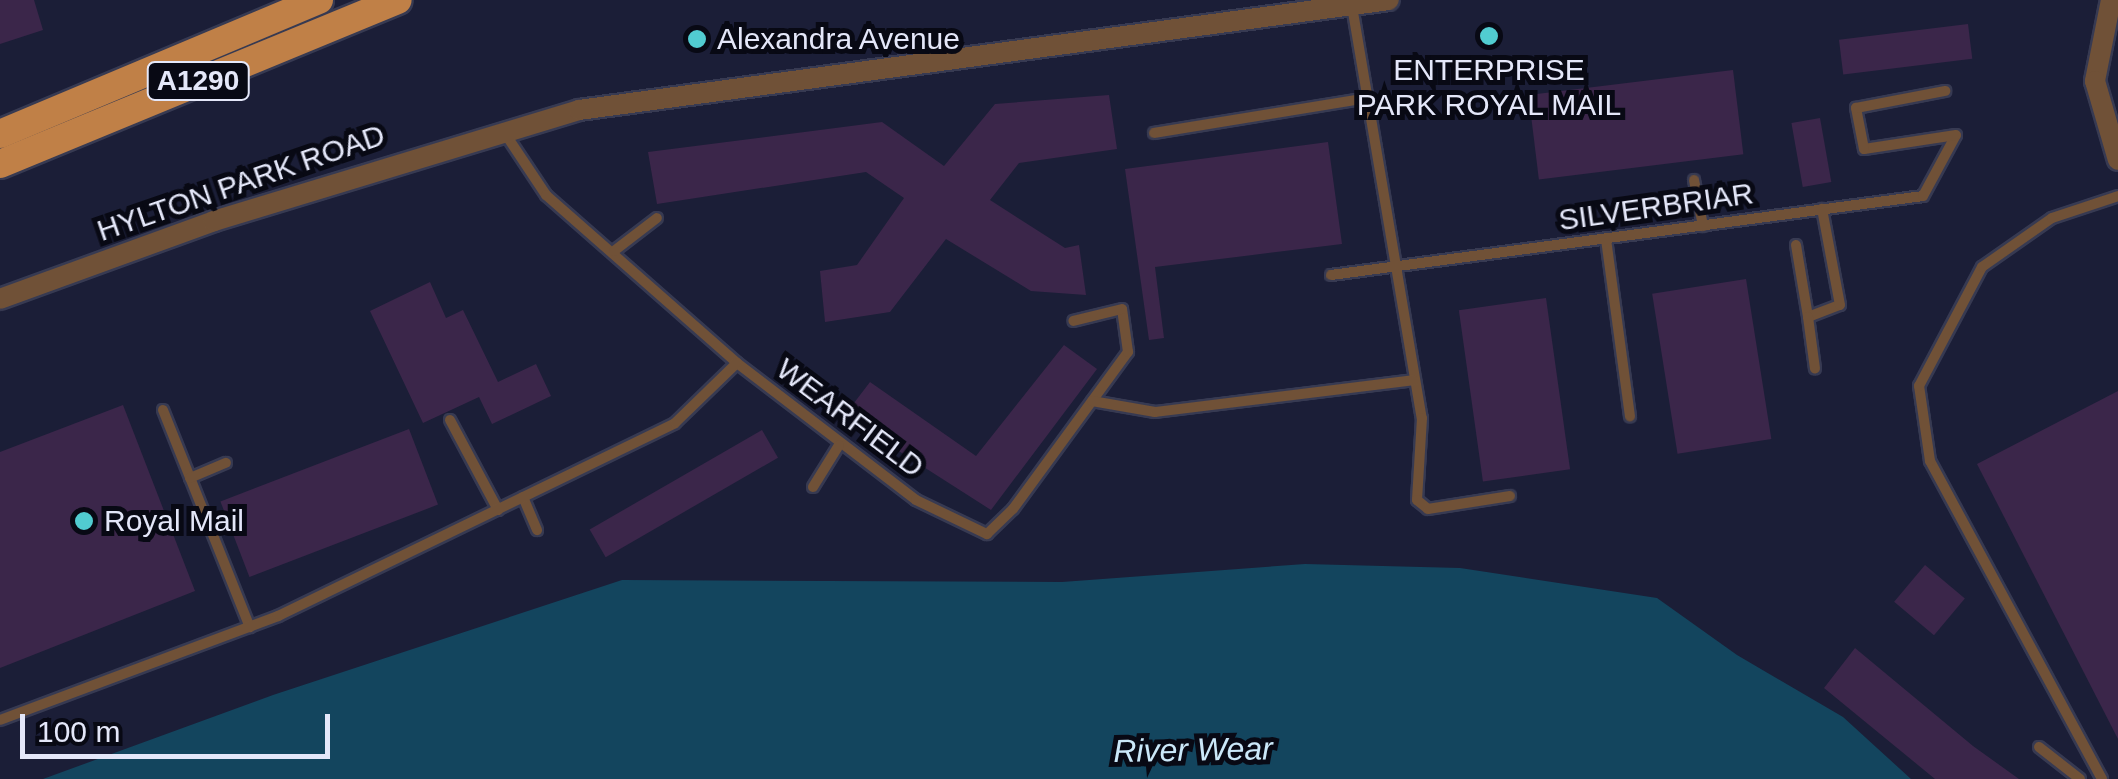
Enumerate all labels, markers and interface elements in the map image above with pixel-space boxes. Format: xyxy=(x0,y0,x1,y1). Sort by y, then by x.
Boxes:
place label: Alexandra Avenue xyxy=(717,21,962,57)
marker: ENTERPRISE PARK ROYAL MAIL xyxy=(1478,25,1500,47)
marker: Alexandra Avenue xyxy=(686,28,708,50)
place label: ENTERPRISE PARK ROYAL MAIL xyxy=(1356,52,1622,122)
road number: A1290 xyxy=(146,58,250,104)
street label: HYLTON PARK ROAD xyxy=(92,117,390,249)
street label: SILVERBRIAR xyxy=(1556,176,1756,238)
street label: WEARFIELD xyxy=(769,351,931,485)
place label: Royal Mail xyxy=(104,503,244,539)
marker: Royal Mail xyxy=(73,510,95,532)
scale bar xyxy=(25,694,335,756)
text: 100 m xyxy=(37,715,120,748)
water label: River Wear xyxy=(1113,729,1273,771)

